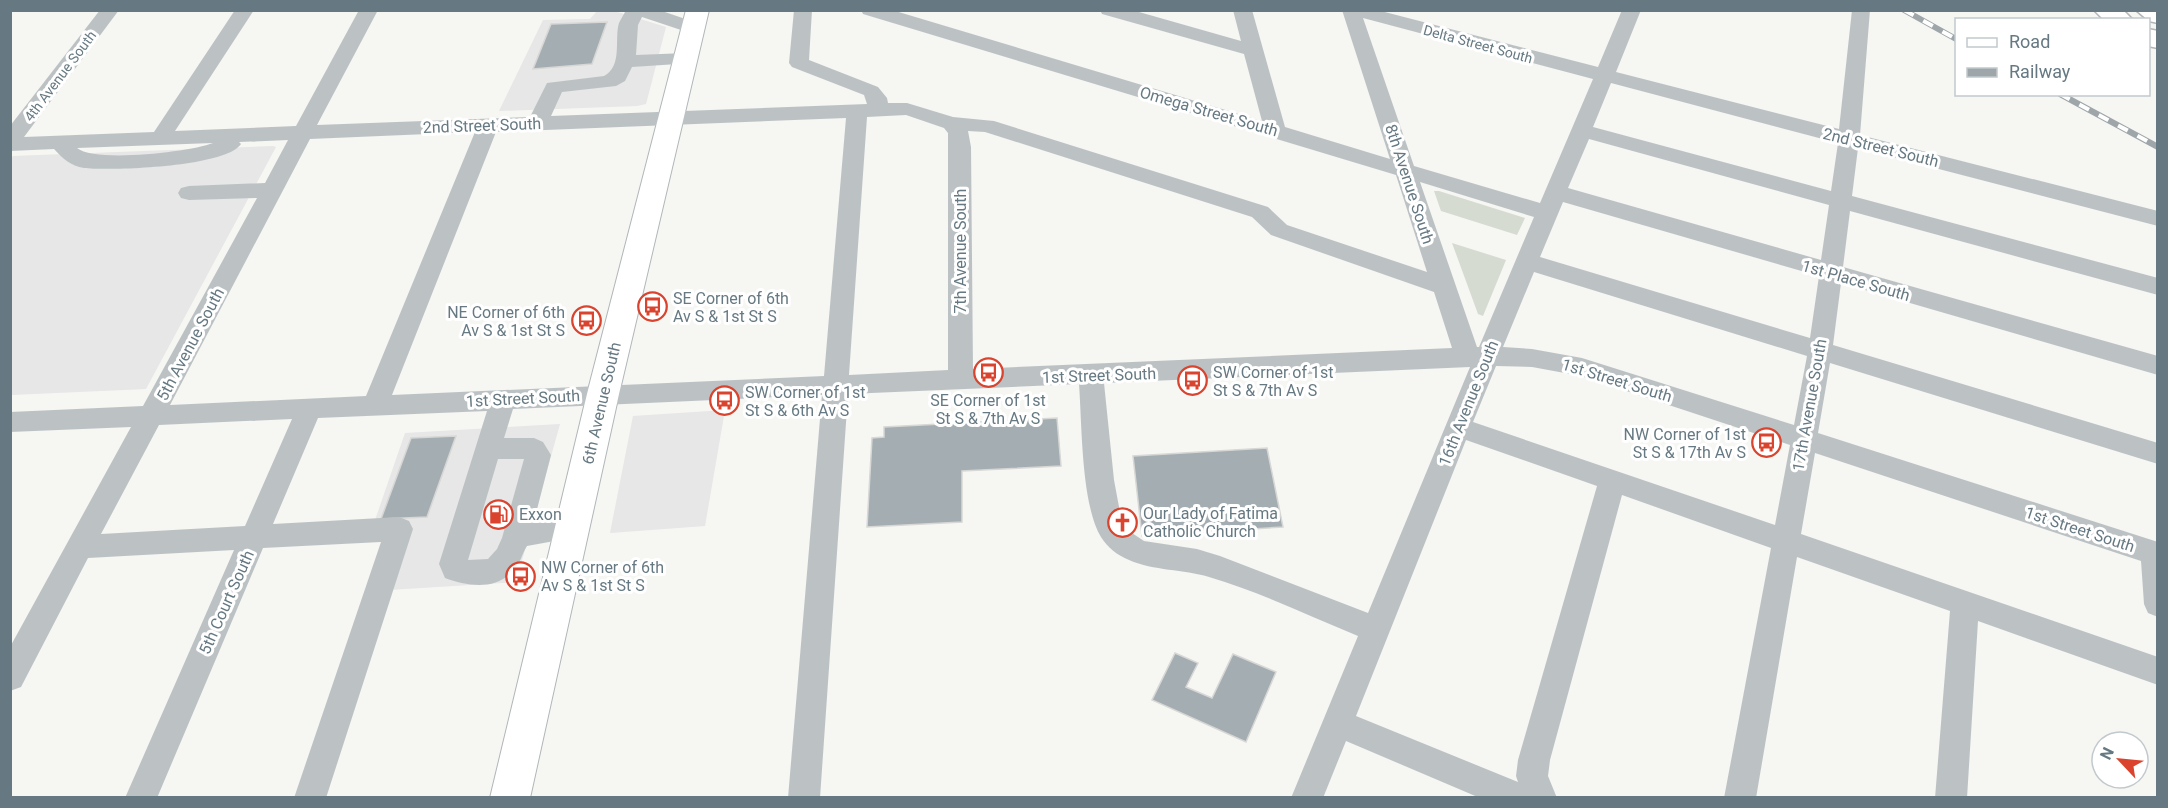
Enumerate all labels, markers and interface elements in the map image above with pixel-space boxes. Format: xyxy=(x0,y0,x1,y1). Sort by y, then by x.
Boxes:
legend xyxy=(1955,18,2150,96)
street label: Delta Street South xyxy=(1422,22,1534,66)
street label: 4th Avenue South xyxy=(21,28,99,124)
text: Road xyxy=(2009,31,2050,52)
text: Railway xyxy=(2009,61,2071,82)
street label: Omega Street South xyxy=(1138,83,1280,140)
street label: 2nd Street South xyxy=(422,114,542,137)
street label: 8th Avenue South xyxy=(1381,122,1438,246)
street label: 2nd Street South xyxy=(1821,124,1941,171)
street label: 7th Avenue South xyxy=(951,189,970,313)
street label: 1st Place South xyxy=(1800,256,1912,305)
street label: 5th Avenue South xyxy=(153,285,228,404)
place label: SE Corner of 6th Av S & 1st St S xyxy=(673,289,789,326)
bus stop icon: SE Corner of 6th Av S & 1st St S xyxy=(636,291,668,323)
place label: NE Corner of 6th Av S & 1st St S xyxy=(447,303,565,340)
bus stop icon: NE Corner of 6th Av S & 1st St S xyxy=(570,305,602,337)
street label: 16th Avenue South xyxy=(1435,338,1502,469)
street label: 17th Avenue South xyxy=(1789,338,1830,473)
street label: 6th Avenue South xyxy=(578,340,625,466)
street label: 1st Street South xyxy=(1560,355,1674,406)
bus stop icon: SE Corner of 1st St S & 7th Av S xyxy=(972,356,1004,388)
place label: SW Corner of 1st St S & 7th Av S xyxy=(1213,363,1333,400)
street label: 1st Street South xyxy=(1042,364,1156,387)
bus stop icon: SW Corner of 1st St S & 7th Av S xyxy=(1176,365,1208,397)
place label: SW Corner of 1st St S & 6th Av S xyxy=(745,383,865,420)
bus stop icon: SW Corner of 1st St S & 6th Av S xyxy=(708,385,740,417)
street label: 1st Street South xyxy=(466,386,581,411)
place label: SE Corner of 1st St S & 7th Av S xyxy=(930,391,1046,428)
place label: NW Corner of 1st St S & 17th Av S xyxy=(1624,425,1746,462)
bus stop icon: NW Corner of 1st St S & 17th Av S xyxy=(1751,427,1783,459)
fuel station icon: Exxon xyxy=(482,498,514,530)
street label: 1st Street South xyxy=(2023,503,2137,556)
place label: Our Lady of Fatima Catholic Church xyxy=(1143,504,1278,541)
place label: Exxon xyxy=(519,505,562,524)
church icon: Our Lady of Fatima Catholic Church xyxy=(1106,506,1138,538)
street label: 5th Court South xyxy=(195,547,258,657)
place label: NW Corner of 6th Av S & 1st St S xyxy=(541,558,664,595)
bus stop icon: NW Corner of 6th Av S & 1st St S xyxy=(504,560,536,592)
north arrow xyxy=(2090,730,2150,790)
text: N xyxy=(2096,744,2118,763)

